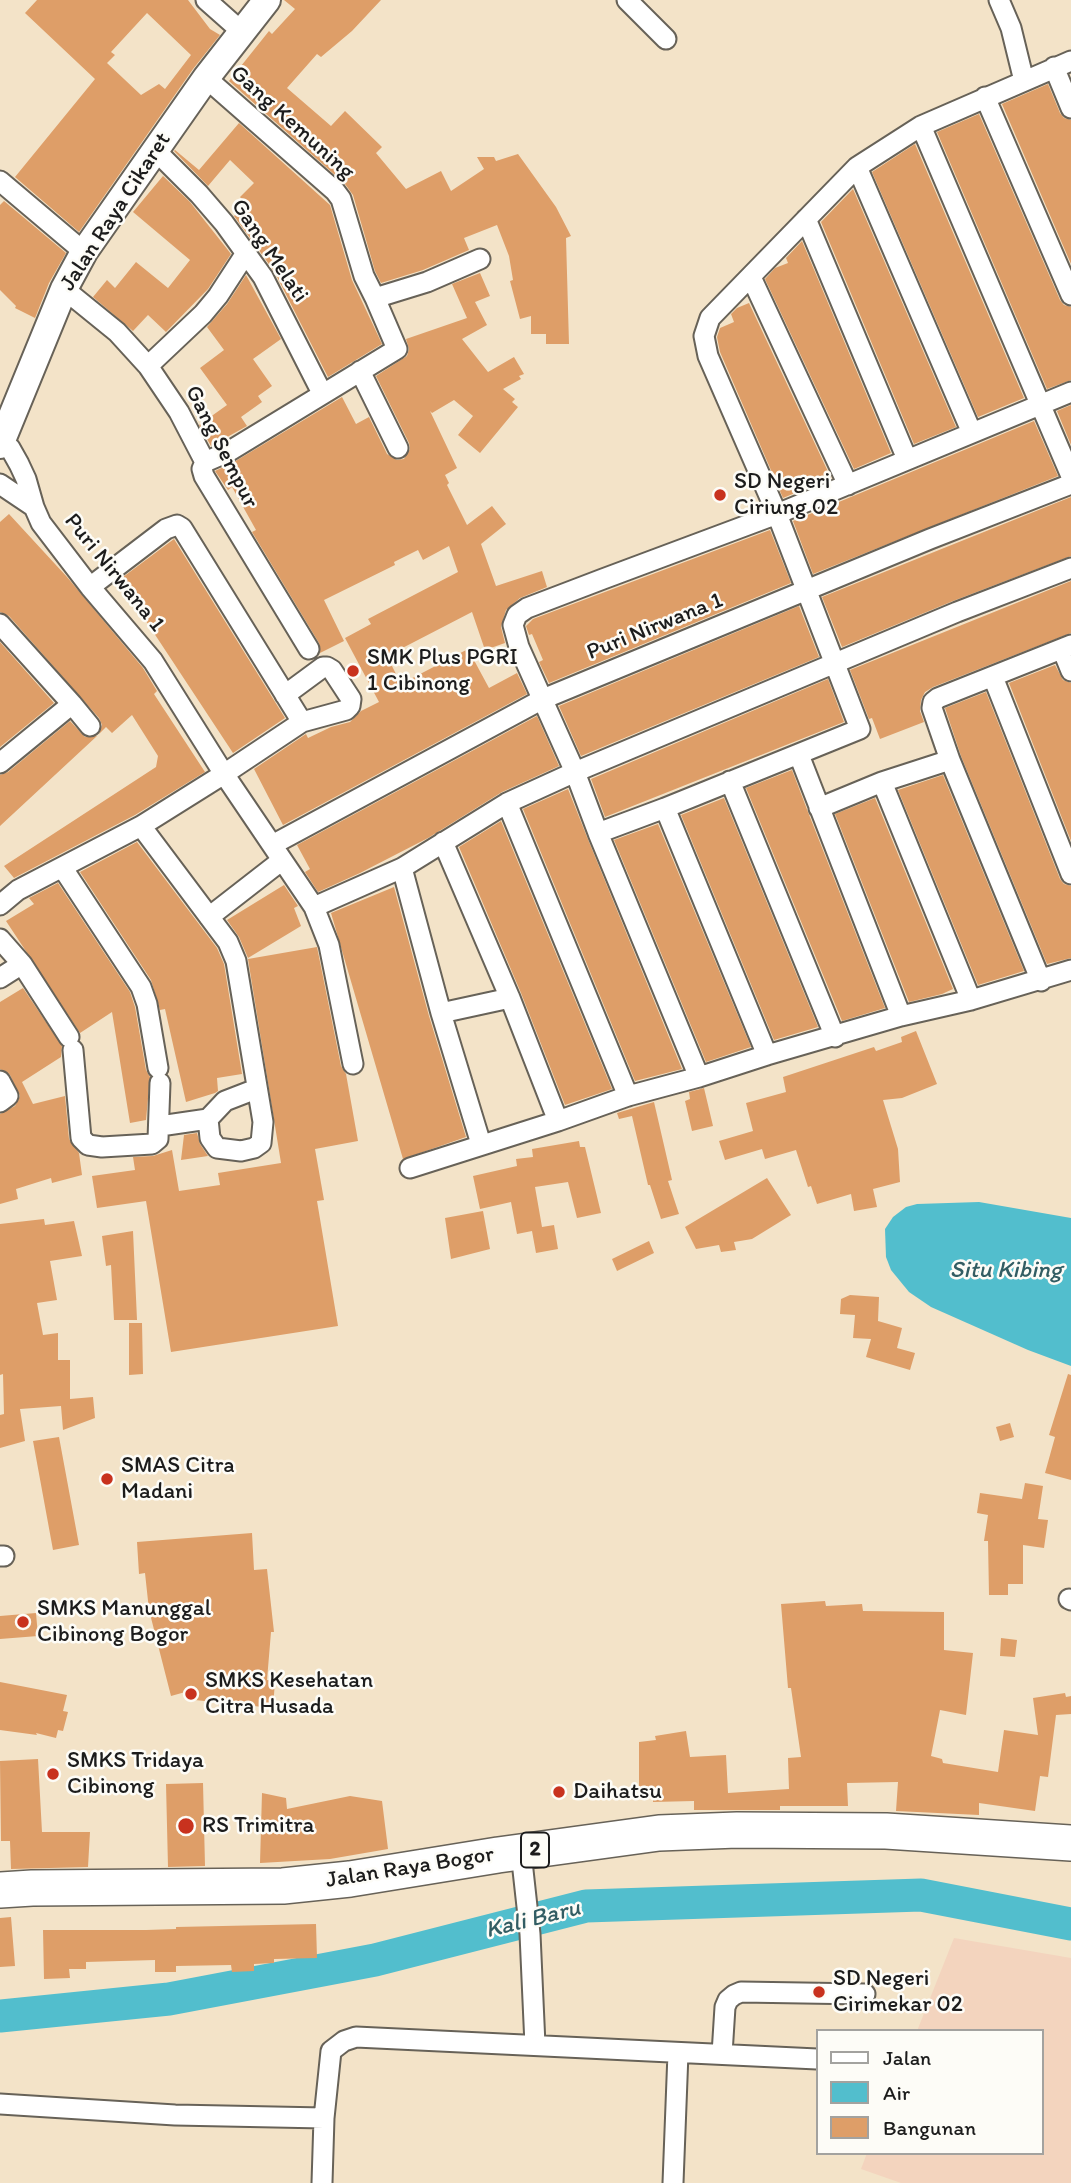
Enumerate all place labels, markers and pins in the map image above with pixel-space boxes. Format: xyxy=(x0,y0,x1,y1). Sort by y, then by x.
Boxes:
place label: SD Negeri Ciriung 02 xyxy=(734,468,838,522)
marker: SD Negeri Ciriung 02 xyxy=(712,487,728,503)
place label: SMK Plus PGRI 1 Cibinong xyxy=(367,644,518,698)
marker: SMK Plus PGRI 1 Cibinong xyxy=(345,663,361,679)
place label: SMAS Citra Madani xyxy=(121,1452,235,1506)
marker: SMAS Citra Madani xyxy=(99,1471,115,1487)
place label: SMKS Manunggal Cibinong Bogor xyxy=(37,1595,211,1649)
marker: SMKS Manunggal Cibinong Bogor xyxy=(15,1614,31,1630)
place label: SMKS Kesehatan Citra Husada xyxy=(205,1667,373,1721)
marker: SMKS Kesehatan Citra Husada xyxy=(183,1686,199,1702)
place label: SMKS Tridaya Cibinong xyxy=(67,1747,204,1801)
marker: SMKS Tridaya Cibinong xyxy=(45,1766,61,1782)
place label: Daihatsu xyxy=(573,1778,662,1806)
marker: Daihatsu xyxy=(551,1784,567,1800)
place label: RS Trimitra xyxy=(202,1812,314,1840)
marker: RS Trimitra xyxy=(176,1816,196,1836)
place label: SD Negeri Cirimekar 02 xyxy=(833,1965,963,2019)
marker: SD Negeri Cirimekar 02 xyxy=(811,1984,827,2000)

